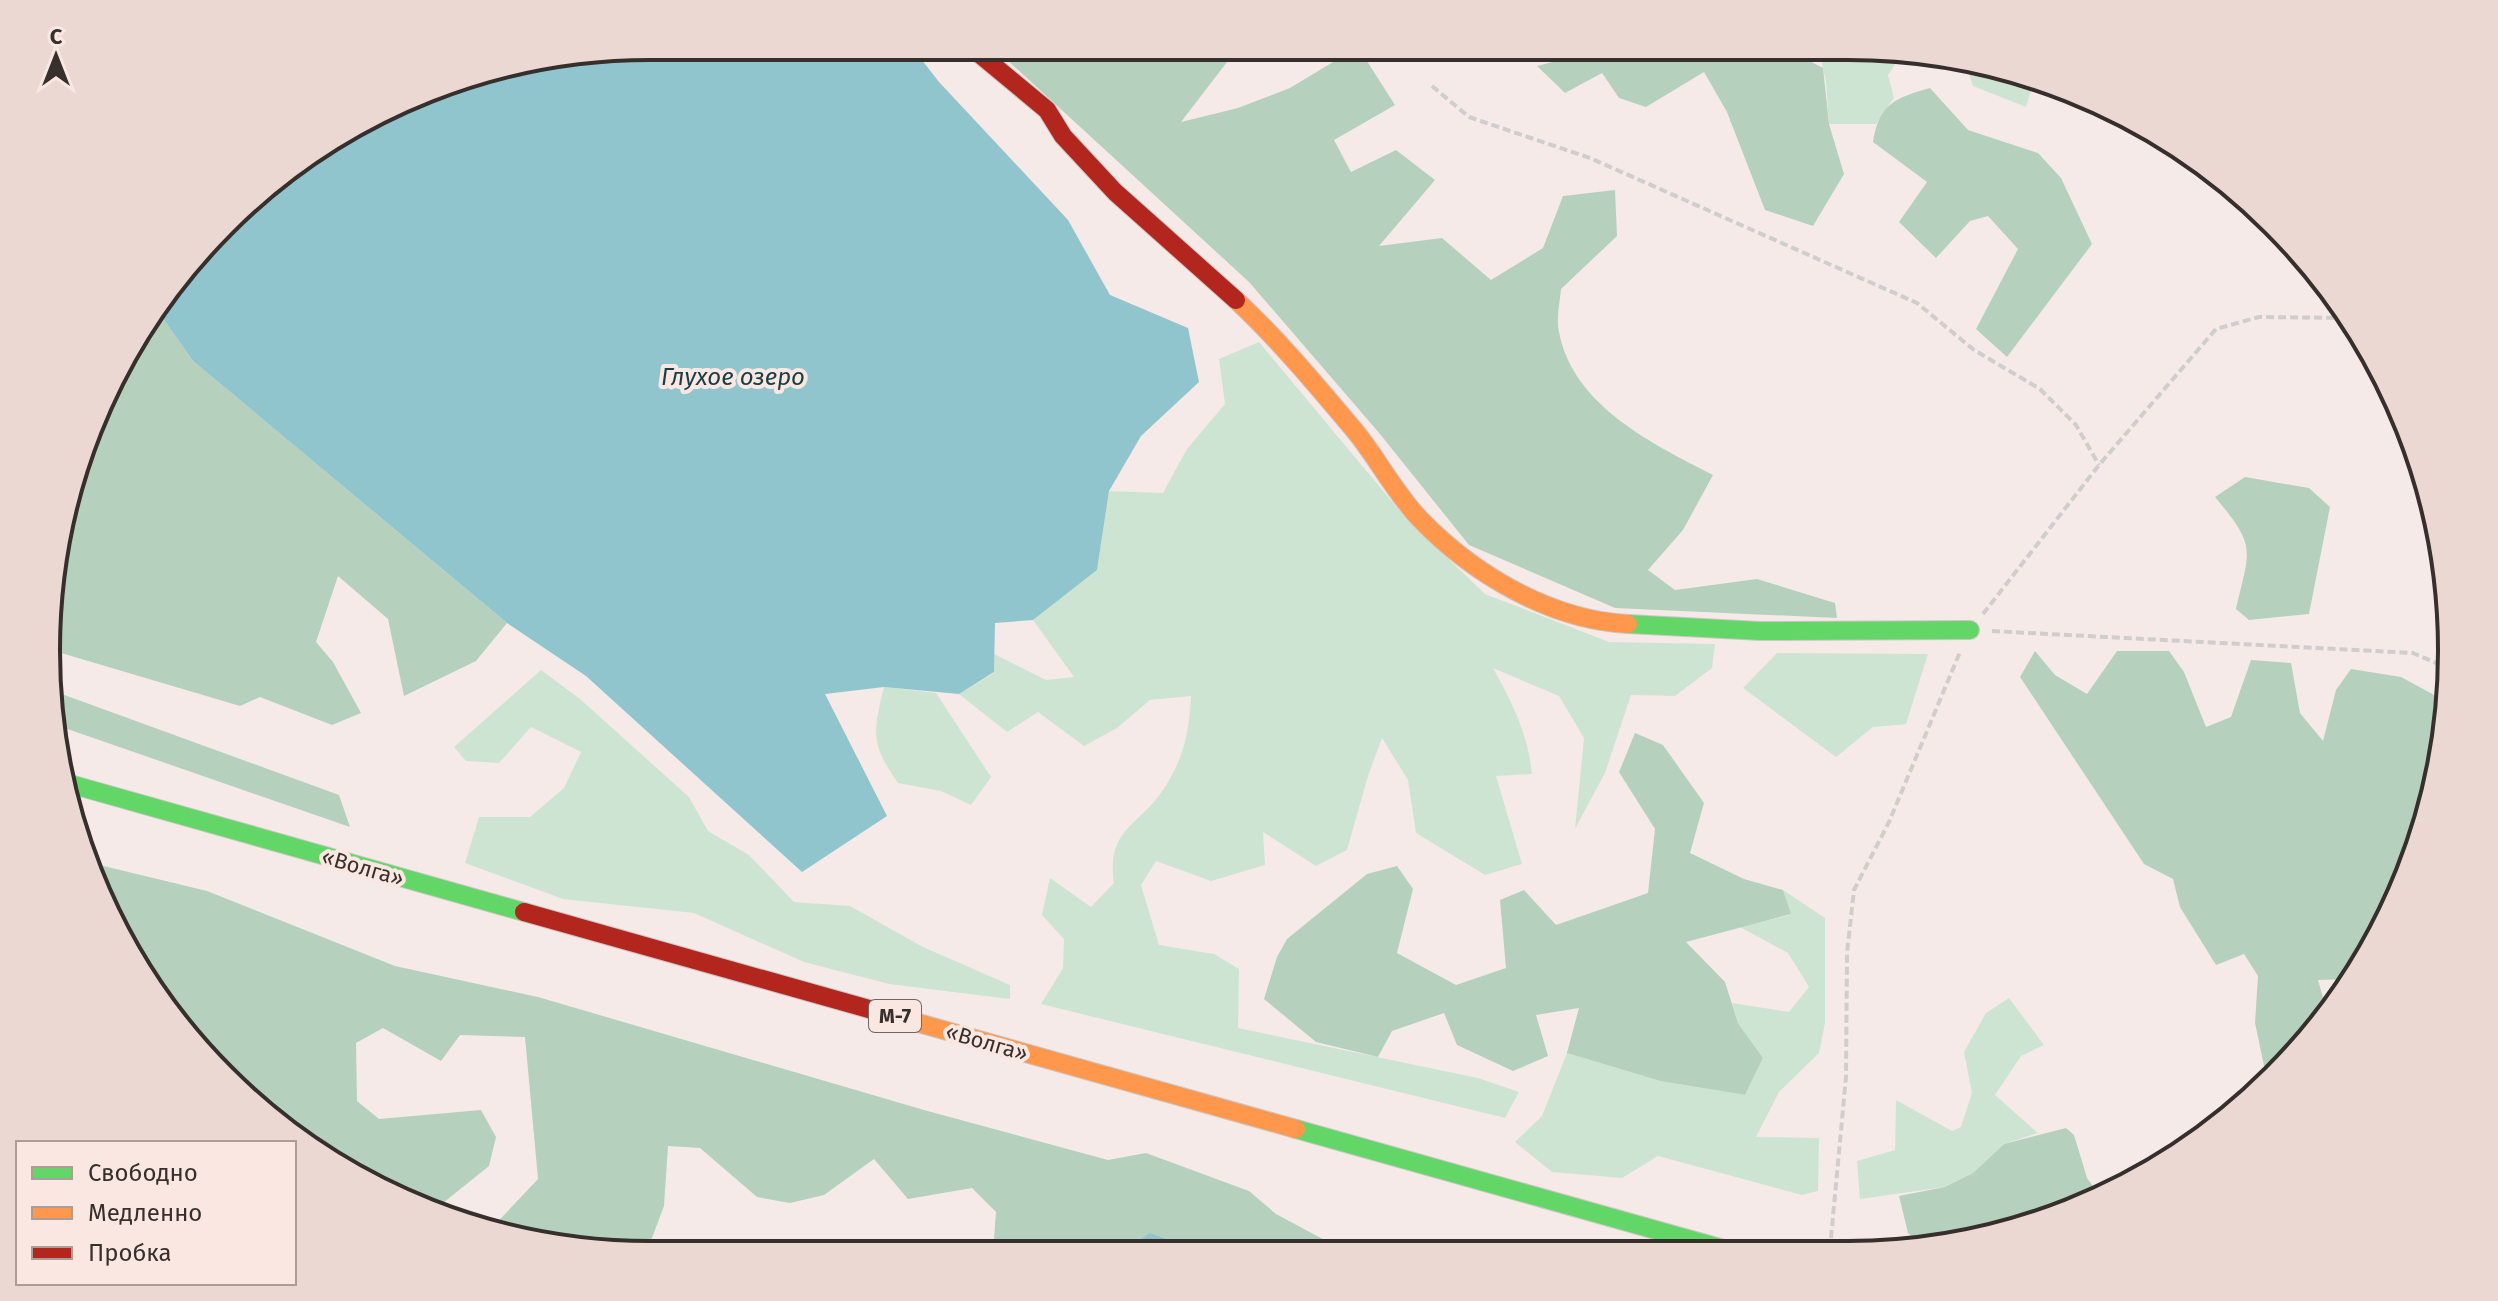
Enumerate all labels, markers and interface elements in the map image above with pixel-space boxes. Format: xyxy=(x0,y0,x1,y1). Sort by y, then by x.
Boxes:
north arrow xyxy=(16,16,96,96)
text: С xyxy=(50,23,63,50)
water label: Глухое озеро xyxy=(661,363,805,391)
street label: «Волга» xyxy=(319,843,407,892)
road number: М-7 xyxy=(869,1000,921,1032)
street label: «Волга» xyxy=(943,1018,1031,1067)
legend xyxy=(16,1141,296,1285)
text: Свободно xyxy=(88,1159,198,1187)
text: Медленно xyxy=(88,1199,202,1227)
text: Пробка xyxy=(88,1239,172,1267)

